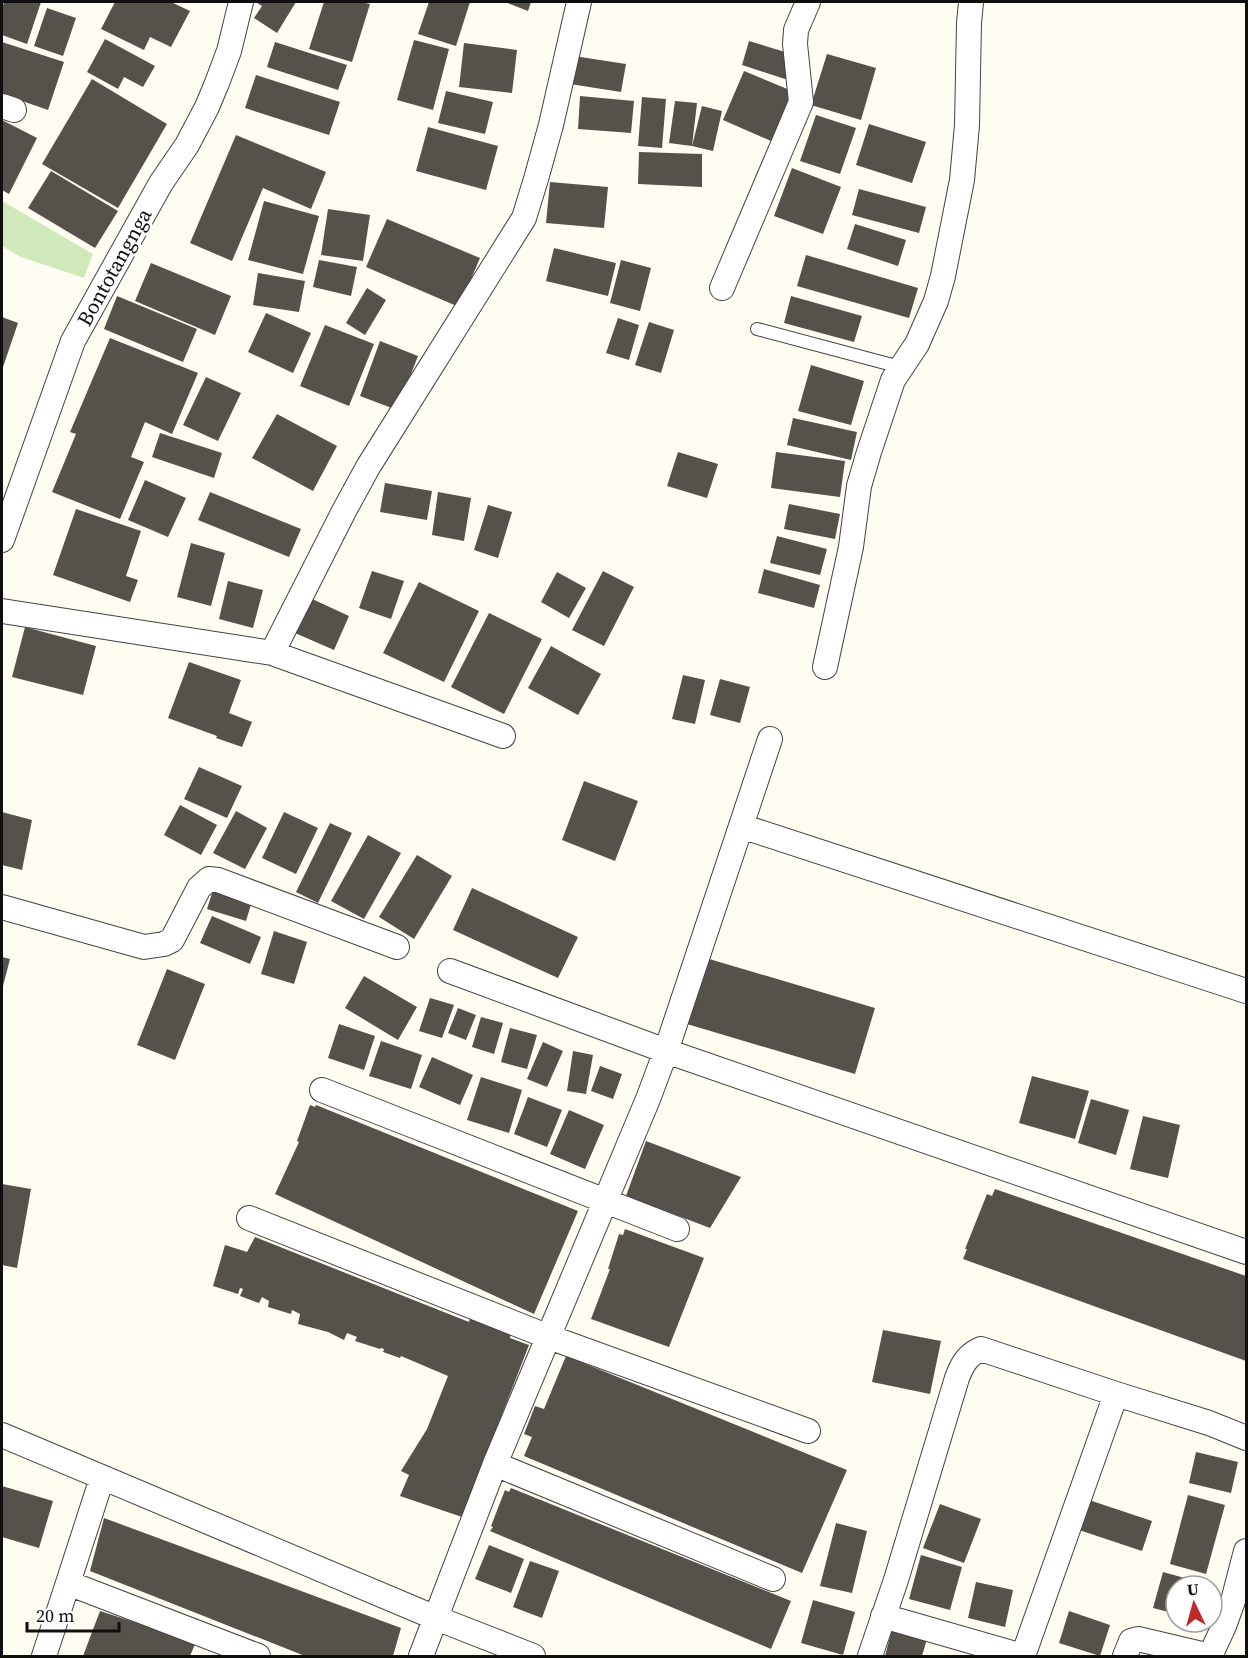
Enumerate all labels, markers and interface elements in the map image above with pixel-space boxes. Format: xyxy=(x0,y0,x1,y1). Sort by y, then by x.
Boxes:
street label: Bontotangnga xyxy=(70,203,158,331)
north arrow xyxy=(1164,1574,1224,1634)
text: U xyxy=(1186,1578,1200,1601)
scale bar xyxy=(27,1595,118,1633)
text: 20 m xyxy=(36,1603,74,1628)

